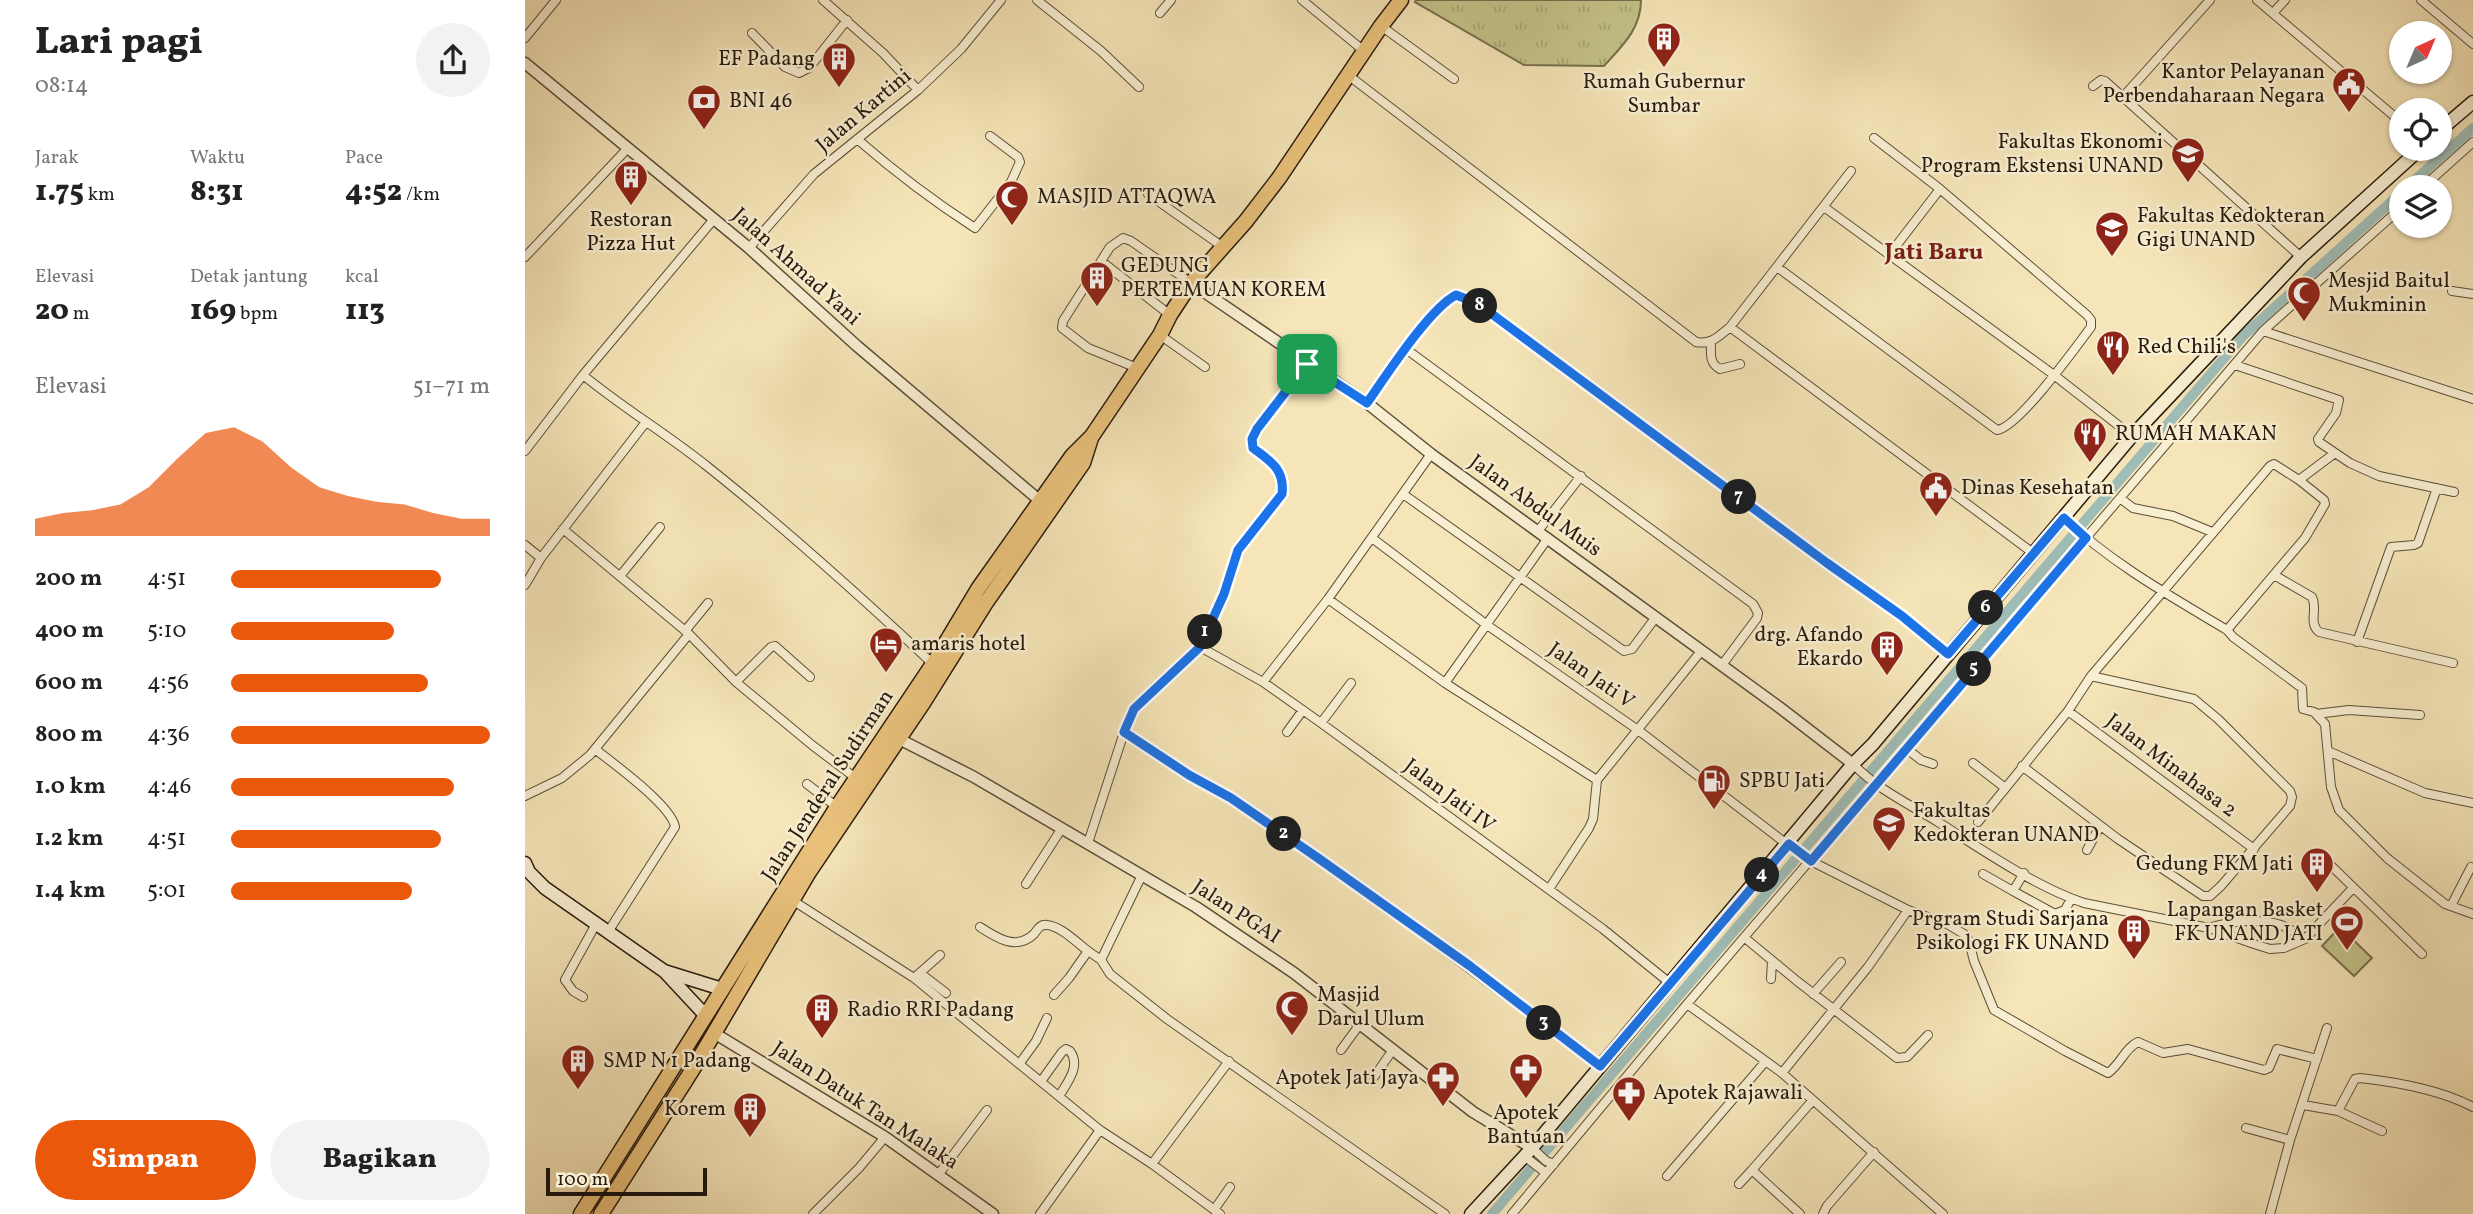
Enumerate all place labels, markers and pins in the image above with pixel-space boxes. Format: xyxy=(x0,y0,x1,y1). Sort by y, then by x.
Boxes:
building icon: Rumah Gubernur Sumbar xyxy=(1645,20,1683,69)
building icon: EF Padang xyxy=(820,40,858,89)
place label: EF Padang xyxy=(718,45,815,74)
place label: Kantor Pelayanan Perbendaharaan Negara xyxy=(2103,58,2325,111)
public building icon: Kantor Pelayanan Perbendaharaan Negara xyxy=(2330,65,2368,114)
place label: Rumah Gubernur Sumbar xyxy=(1583,68,1745,121)
bank icon: BNI 46 xyxy=(685,82,723,131)
place label: BNI 46 xyxy=(729,87,792,116)
place label: Fakultas Ekonomi Program Ekstensi UNAND xyxy=(1921,128,2163,181)
school or university icon: Fakultas Ekonomi Program Ekstensi UNAND xyxy=(2169,135,2207,184)
building icon: Restoran Pizza Hut xyxy=(612,158,650,207)
mosque icon: MASJID ATTAQWA xyxy=(993,178,1031,227)
place label: MASJID ATTAQWA xyxy=(1037,183,1217,212)
place label: Fakultas Kedokteran Gigi UNAND xyxy=(2137,202,2325,255)
place label: Restoran Pizza Hut xyxy=(586,206,676,259)
school or university icon: Fakultas Kedokteran Gigi UNAND xyxy=(2093,209,2131,258)
place label: GEDUNG PERTEMUAN KOREM xyxy=(1121,252,1326,305)
building icon: GEDUNG PERTEMUAN KOREM xyxy=(1078,259,1116,308)
place label: Mesjid Baitul Mukminin xyxy=(2328,267,2450,320)
mosque icon: Mesjid Baitul Mukminin xyxy=(2285,274,2323,323)
pin: 8 xyxy=(1462,288,1497,324)
restaurant icon: Red Chili's xyxy=(2094,328,2132,377)
place label: Red Chili's xyxy=(2137,333,2236,362)
pin xyxy=(1277,334,1337,394)
restaurant icon: RUMAH MAKAN xyxy=(2071,415,2109,464)
place label: RUMAH MAKAN xyxy=(2115,420,2277,449)
public building icon: Dinas Kesehatan xyxy=(1917,469,1955,518)
place label: Dinas Kesehatan xyxy=(1961,474,2114,503)
pin: 7 xyxy=(1721,480,1757,514)
pin: 6 xyxy=(1969,590,2003,626)
pin: 1 xyxy=(1187,614,1223,650)
place label: drg. Afando Ekardo xyxy=(1754,621,1863,674)
hotel icon: amaris hotel xyxy=(867,625,905,674)
building icon: drg. Afando Ekardo xyxy=(1868,628,1906,677)
place label: amaris hotel xyxy=(911,630,1026,659)
pin: 5 xyxy=(1957,652,1991,686)
fuel station icon: SPBU Jati xyxy=(1695,762,1733,811)
place label: SPBU Jati xyxy=(1739,767,1825,796)
place label: Fakultas Kedokteran UNAND xyxy=(1913,797,2099,850)
school or university icon: Fakultas Kedokteran UNAND xyxy=(1870,804,1908,853)
pin: 2 xyxy=(1267,816,1301,852)
building icon: Gedung FKM Jati xyxy=(2298,845,2336,894)
place label: Gedung FKM Jati xyxy=(2136,850,2293,879)
pin: 4 xyxy=(1745,858,1779,892)
place label: Lapangan Basket FK UNAND JATI xyxy=(2167,896,2323,949)
sports icon: Lapangan Basket FK UNAND JATI xyxy=(2328,903,2366,952)
place label: Prgram Studi Sarjana Psikologi FK UNAND xyxy=(1912,905,2109,958)
building icon: Prgram Studi Sarjana Psikologi FK UNAND xyxy=(2115,912,2153,961)
place label: Masjid Darul Ulum xyxy=(1317,981,1425,1034)
mosque icon: Masjid Darul Ulum xyxy=(1273,988,1311,1037)
building icon: Radio RRI Padang xyxy=(803,991,841,1040)
place label: Radio RRI Padang xyxy=(847,996,1014,1025)
pin: 3 xyxy=(1527,1006,1561,1040)
building icon: SMP N 1 Padang xyxy=(559,1042,597,1091)
place label: SMP N 1 Padang xyxy=(603,1047,751,1076)
pharmacy icon: Apotek Bantuan xyxy=(1507,1051,1545,1100)
pharmacy icon: Apotek Jati Jaya xyxy=(1424,1059,1462,1108)
place label: Apotek Jati Jaya xyxy=(1276,1064,1419,1093)
pharmacy icon: Apotek Rajawali xyxy=(1610,1074,1648,1123)
place label: Apotek Rajawali xyxy=(1653,1079,1803,1108)
building icon: Korem xyxy=(731,1090,769,1139)
place label: Korem xyxy=(664,1095,726,1124)
place label: Apotek Bantuan xyxy=(1487,1099,1565,1152)

